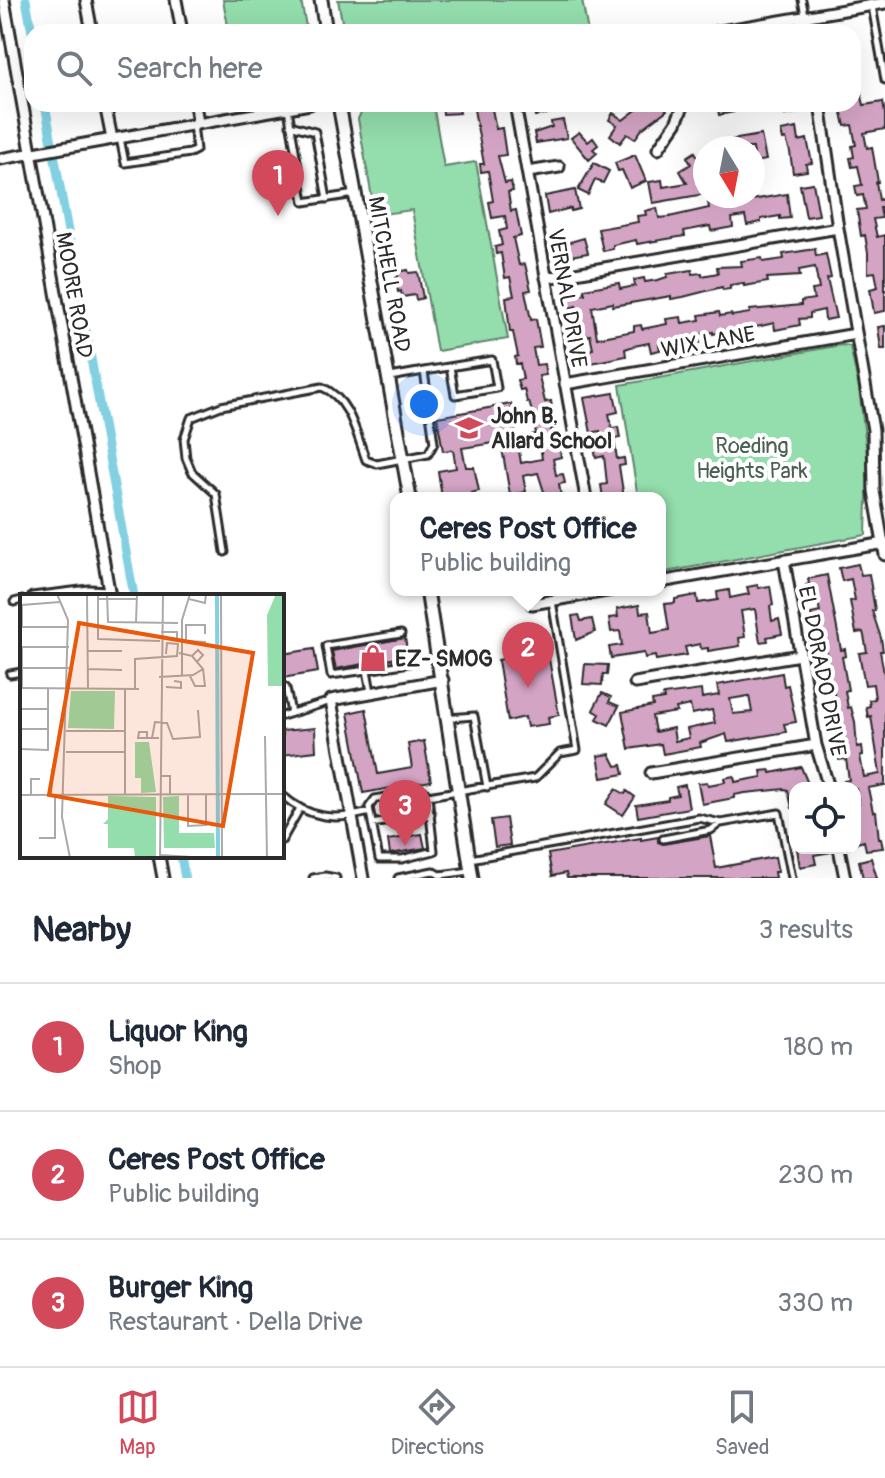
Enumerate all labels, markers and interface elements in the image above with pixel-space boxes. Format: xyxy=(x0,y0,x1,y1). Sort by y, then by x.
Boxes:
search box xyxy=(24,24,861,112)
icon: search xyxy=(52,46,96,90)
text: Search here xyxy=(116,50,263,87)
north arrow xyxy=(693,136,765,208)
pin: 1 xyxy=(252,150,304,216)
street label: MITCHELL ROAD xyxy=(362,194,416,354)
street label: VERNAL DRIVE xyxy=(541,226,593,370)
street label: MOORE ROAD xyxy=(49,230,99,360)
street label: WIX LANE xyxy=(659,320,758,364)
your location xyxy=(404,384,444,424)
place label: John B. Allard School xyxy=(491,402,612,455)
school or university icon: John B. Allard School xyxy=(454,413,484,443)
park label: Roeding Heights Park xyxy=(696,432,808,485)
popup xyxy=(390,492,666,596)
text: Ceres Post Office xyxy=(420,510,636,547)
text: Public building xyxy=(420,547,571,579)
street label: EL DORADO DRIVE xyxy=(792,583,852,759)
inset map xyxy=(20,594,284,858)
pin: 2 xyxy=(502,622,554,688)
shop icon: EZ- SMOG xyxy=(358,643,388,673)
place label: EZ- SMOG xyxy=(395,645,493,673)
pin: 3 xyxy=(379,780,431,846)
map controls xyxy=(789,782,861,854)
button: locate xyxy=(789,782,861,854)
text: Nearby xyxy=(32,909,131,952)
text: 3 results xyxy=(759,914,853,946)
text: Liquor King xyxy=(108,1013,248,1050)
text: 1 xyxy=(53,1031,63,1063)
text: 180 m xyxy=(783,1031,853,1063)
text: Shop xyxy=(108,1050,162,1082)
text: Ceres Post Office xyxy=(108,1141,325,1178)
text: 2 xyxy=(51,1159,65,1191)
text: 230 m xyxy=(778,1159,853,1191)
text: Public building xyxy=(108,1178,259,1210)
text: Burger King xyxy=(108,1269,253,1306)
text: 3 xyxy=(51,1287,65,1319)
text: 330 m xyxy=(777,1287,853,1319)
text: Restaurant · Della Drive xyxy=(108,1306,363,1338)
tab: Map xyxy=(116,1385,160,1461)
tab: Directions xyxy=(391,1385,484,1461)
tab: Saved xyxy=(715,1385,769,1461)

